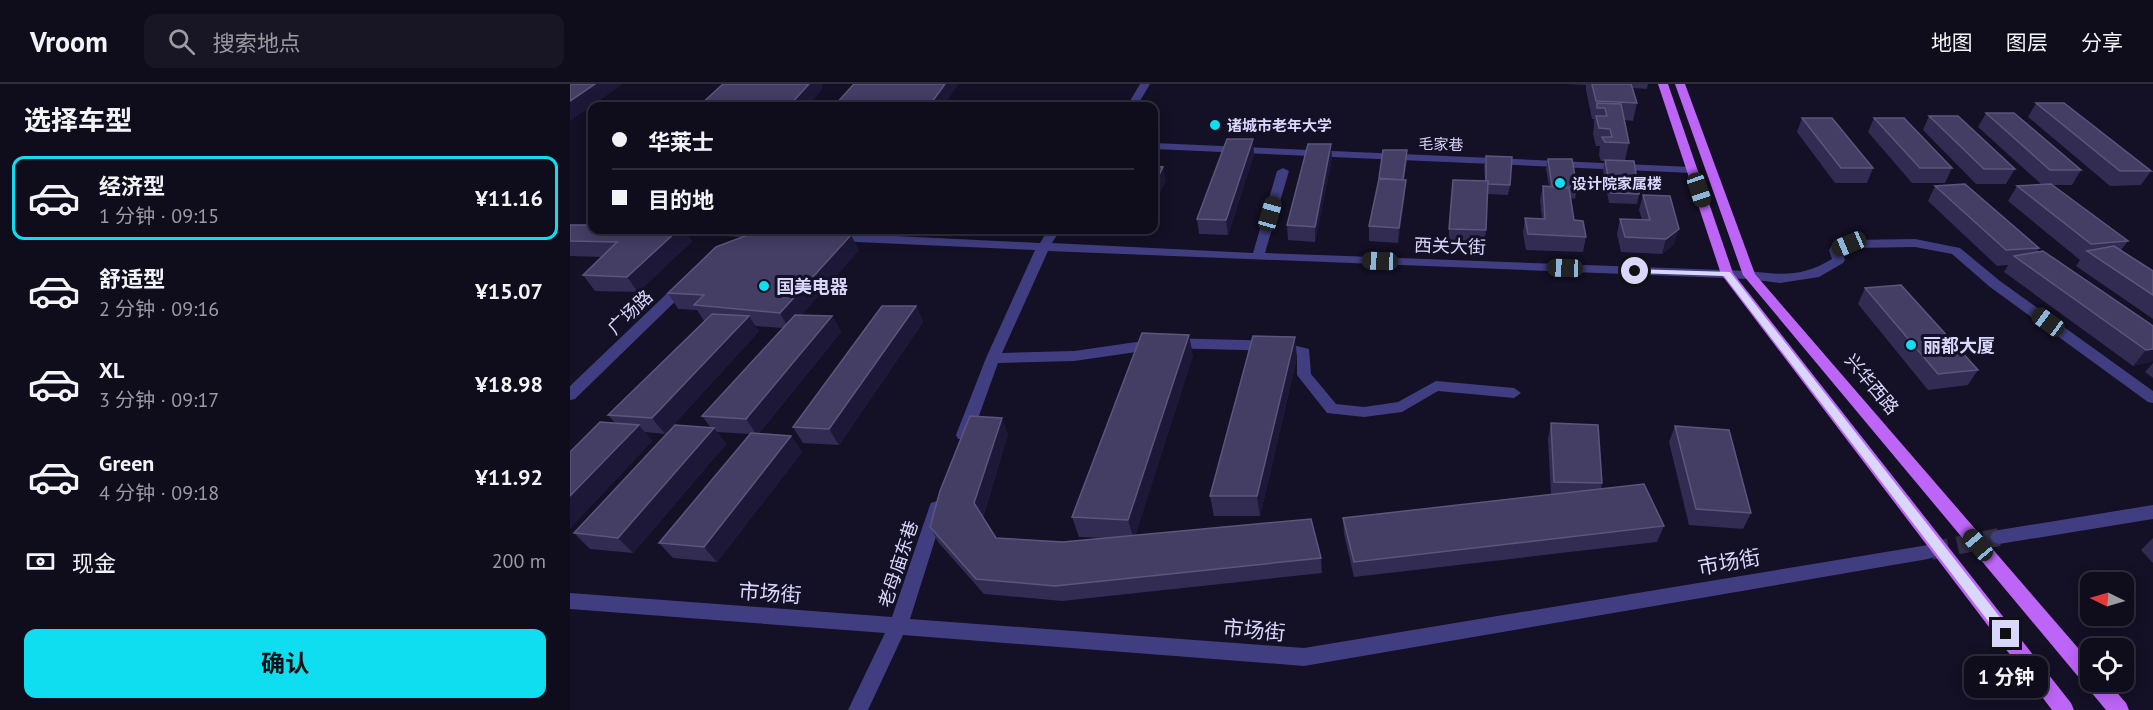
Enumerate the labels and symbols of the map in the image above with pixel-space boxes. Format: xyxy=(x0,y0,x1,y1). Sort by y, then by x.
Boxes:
place label: 诸城市老年大学 xyxy=(1227,116,1332,135)
marker: 诸城市老年大学 xyxy=(1208,118,1222,132)
street label: 毛家巷 xyxy=(1418,134,1464,154)
car xyxy=(1685,170,1713,210)
place label: 设计院家属楼 xyxy=(1572,174,1662,193)
marker: 设计院家属楼 xyxy=(1553,176,1567,190)
car xyxy=(1256,194,1284,234)
car xyxy=(1829,229,1869,259)
street label: 西关大街 xyxy=(1414,233,1486,259)
car xyxy=(1362,251,1398,271)
route start xyxy=(1621,257,1648,284)
car xyxy=(1547,258,1583,278)
place label: 国美电器 xyxy=(776,275,848,298)
marker: 国美电器 xyxy=(757,279,771,293)
street label: 广场路 xyxy=(603,285,657,339)
car xyxy=(2028,304,2068,340)
place label: 丽都大厦 xyxy=(1923,334,1995,357)
marker: 丽都大厦 xyxy=(1904,338,1918,352)
street label: 兴华西路 xyxy=(1840,349,1904,419)
street label: 老母庙东巷 xyxy=(873,518,923,610)
car xyxy=(1960,525,1996,565)
street label: 市场街 xyxy=(1696,543,1762,581)
north arrow xyxy=(2080,572,2134,626)
street label: 市场街 xyxy=(738,577,802,609)
street label: 市场街 xyxy=(1221,614,1287,646)
route end xyxy=(1992,620,2019,647)
callout: 1 分钟 xyxy=(1964,655,2048,697)

